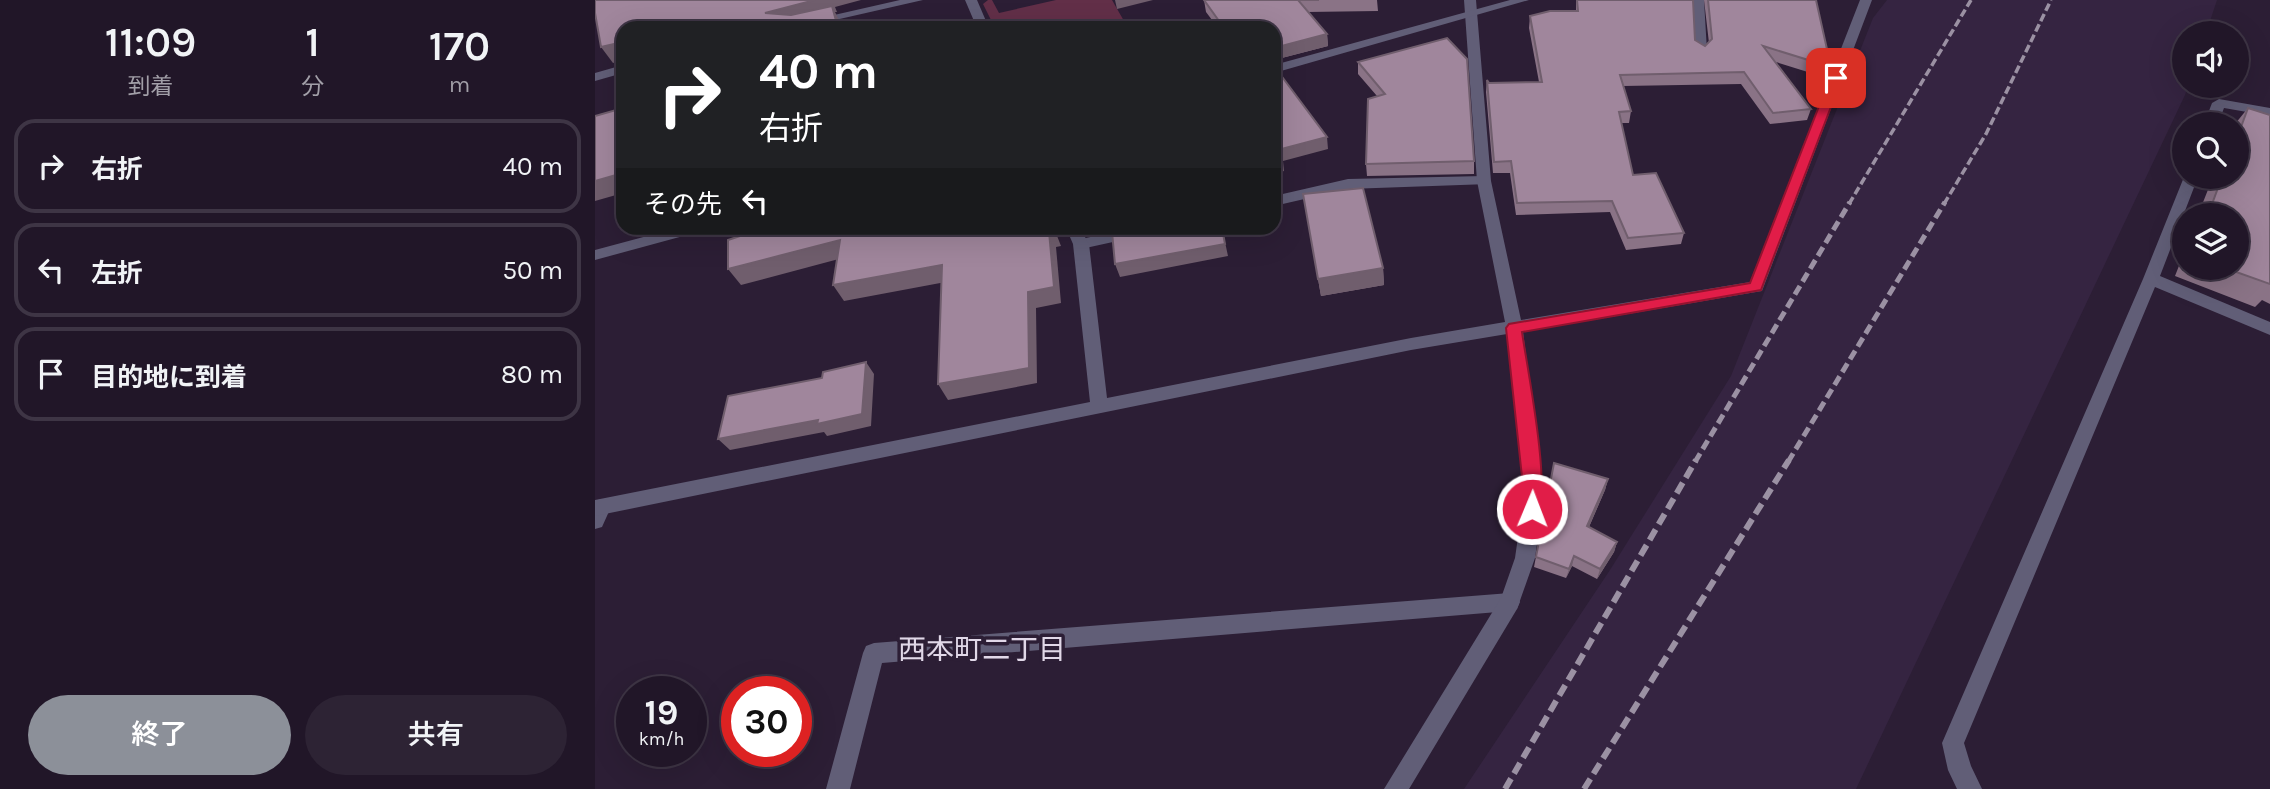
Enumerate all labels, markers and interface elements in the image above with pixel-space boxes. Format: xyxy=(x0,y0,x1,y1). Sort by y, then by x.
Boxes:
text: 11:09 xyxy=(105,17,196,67)
text: 1 xyxy=(305,17,320,67)
text: 170 xyxy=(429,21,490,71)
map controls xyxy=(2172,21,2249,280)
button: sound xyxy=(2172,21,2249,98)
text: 40 m xyxy=(759,43,878,100)
pin xyxy=(1806,48,1866,108)
icon: right xyxy=(644,49,735,140)
icon: arrive xyxy=(1817,59,1855,97)
text: m xyxy=(449,71,470,98)
text: 到着 xyxy=(128,73,174,100)
text: 分 xyxy=(301,73,324,100)
text: 右折 xyxy=(759,110,823,147)
button: search xyxy=(2172,112,2249,189)
icon: right xyxy=(32,147,70,185)
text: 40 m xyxy=(503,151,563,182)
text: 右折 xyxy=(91,154,143,185)
icon: left xyxy=(736,182,774,220)
text: その先 xyxy=(644,189,722,220)
button: layers xyxy=(2172,203,2249,280)
icon: left xyxy=(32,251,70,289)
text: 50 m xyxy=(502,255,563,286)
text: 左折 xyxy=(91,258,143,289)
icon: arrive xyxy=(32,355,70,393)
text: 80 m xyxy=(501,359,563,390)
text: 目的地に到着 xyxy=(91,362,247,393)
position arrow xyxy=(1495,472,1569,546)
district label: 西本町二丁目 xyxy=(898,633,1066,666)
speed limit sign: 30 xyxy=(721,676,812,767)
text: 19 xyxy=(645,692,678,733)
button: 終了 xyxy=(28,695,291,775)
button: 共有 xyxy=(305,695,567,775)
text: km/h xyxy=(639,728,684,750)

